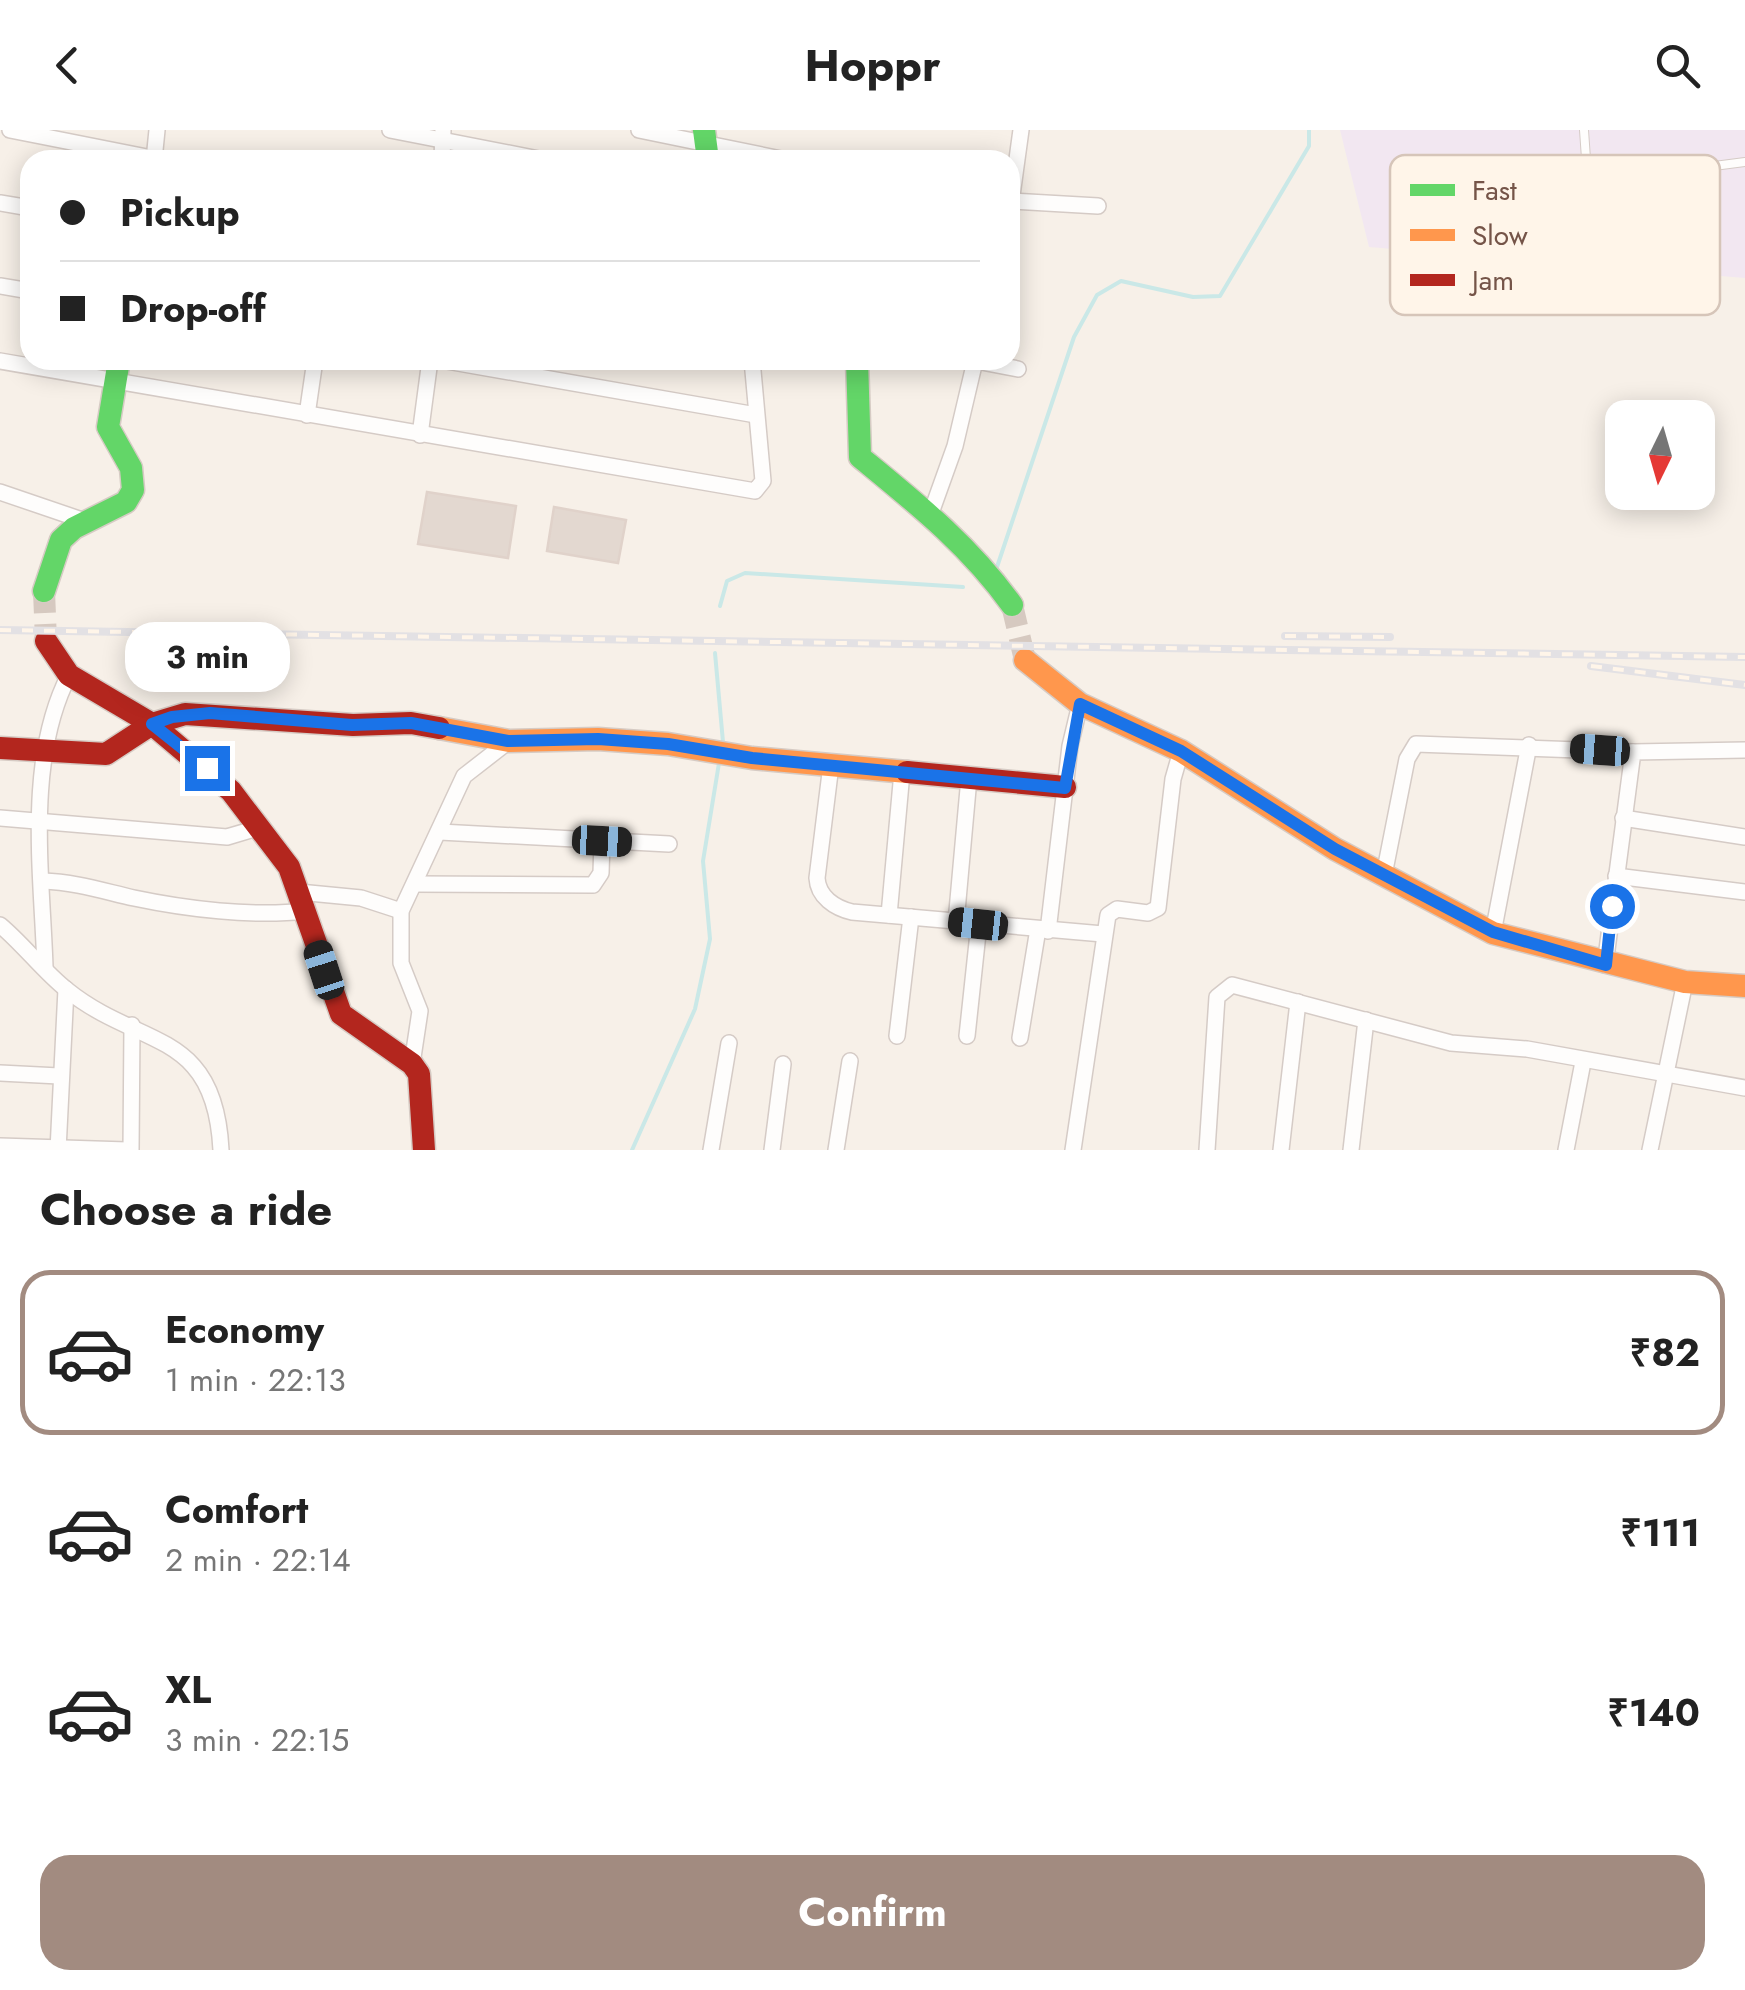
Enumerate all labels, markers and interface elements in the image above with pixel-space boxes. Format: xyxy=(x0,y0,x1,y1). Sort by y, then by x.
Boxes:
text: Hoppr xyxy=(805,33,940,98)
icon: back xyxy=(40,38,95,93)
icon: search xyxy=(1650,38,1705,93)
legend xyxy=(1390,155,1720,315)
text: Fast xyxy=(1472,170,1517,211)
text: Pickup xyxy=(120,185,240,240)
text: Slow xyxy=(1472,215,1528,256)
text: Jam xyxy=(1468,260,1514,301)
text: Drop-off xyxy=(120,281,266,336)
north arrow xyxy=(1605,400,1715,510)
map controls xyxy=(1605,400,1715,510)
callout: 3 min xyxy=(124,623,290,693)
text: 3 min xyxy=(166,634,249,680)
car xyxy=(1569,733,1631,767)
route end xyxy=(185,746,230,791)
car xyxy=(571,824,633,858)
route start xyxy=(1590,884,1635,929)
car xyxy=(947,906,1009,942)
car xyxy=(300,937,348,1003)
text: Choose a ride xyxy=(40,1177,332,1242)
text: Economy xyxy=(165,1302,324,1357)
icon: car xyxy=(45,1308,135,1398)
text: ₹82 xyxy=(1630,1325,1700,1380)
text: 1 min · 22:13 xyxy=(165,1357,346,1403)
text: Comfort xyxy=(165,1482,308,1537)
icon: car xyxy=(45,1488,135,1578)
text: ₹111 xyxy=(1620,1505,1700,1560)
text: 2 min · 22:14 xyxy=(165,1537,351,1583)
text: XL xyxy=(165,1662,211,1717)
icon: car xyxy=(45,1668,135,1758)
text: ₹140 xyxy=(1607,1685,1700,1740)
text: 3 min · 22:15 xyxy=(165,1717,349,1763)
button: Confirm xyxy=(40,1855,1705,1970)

